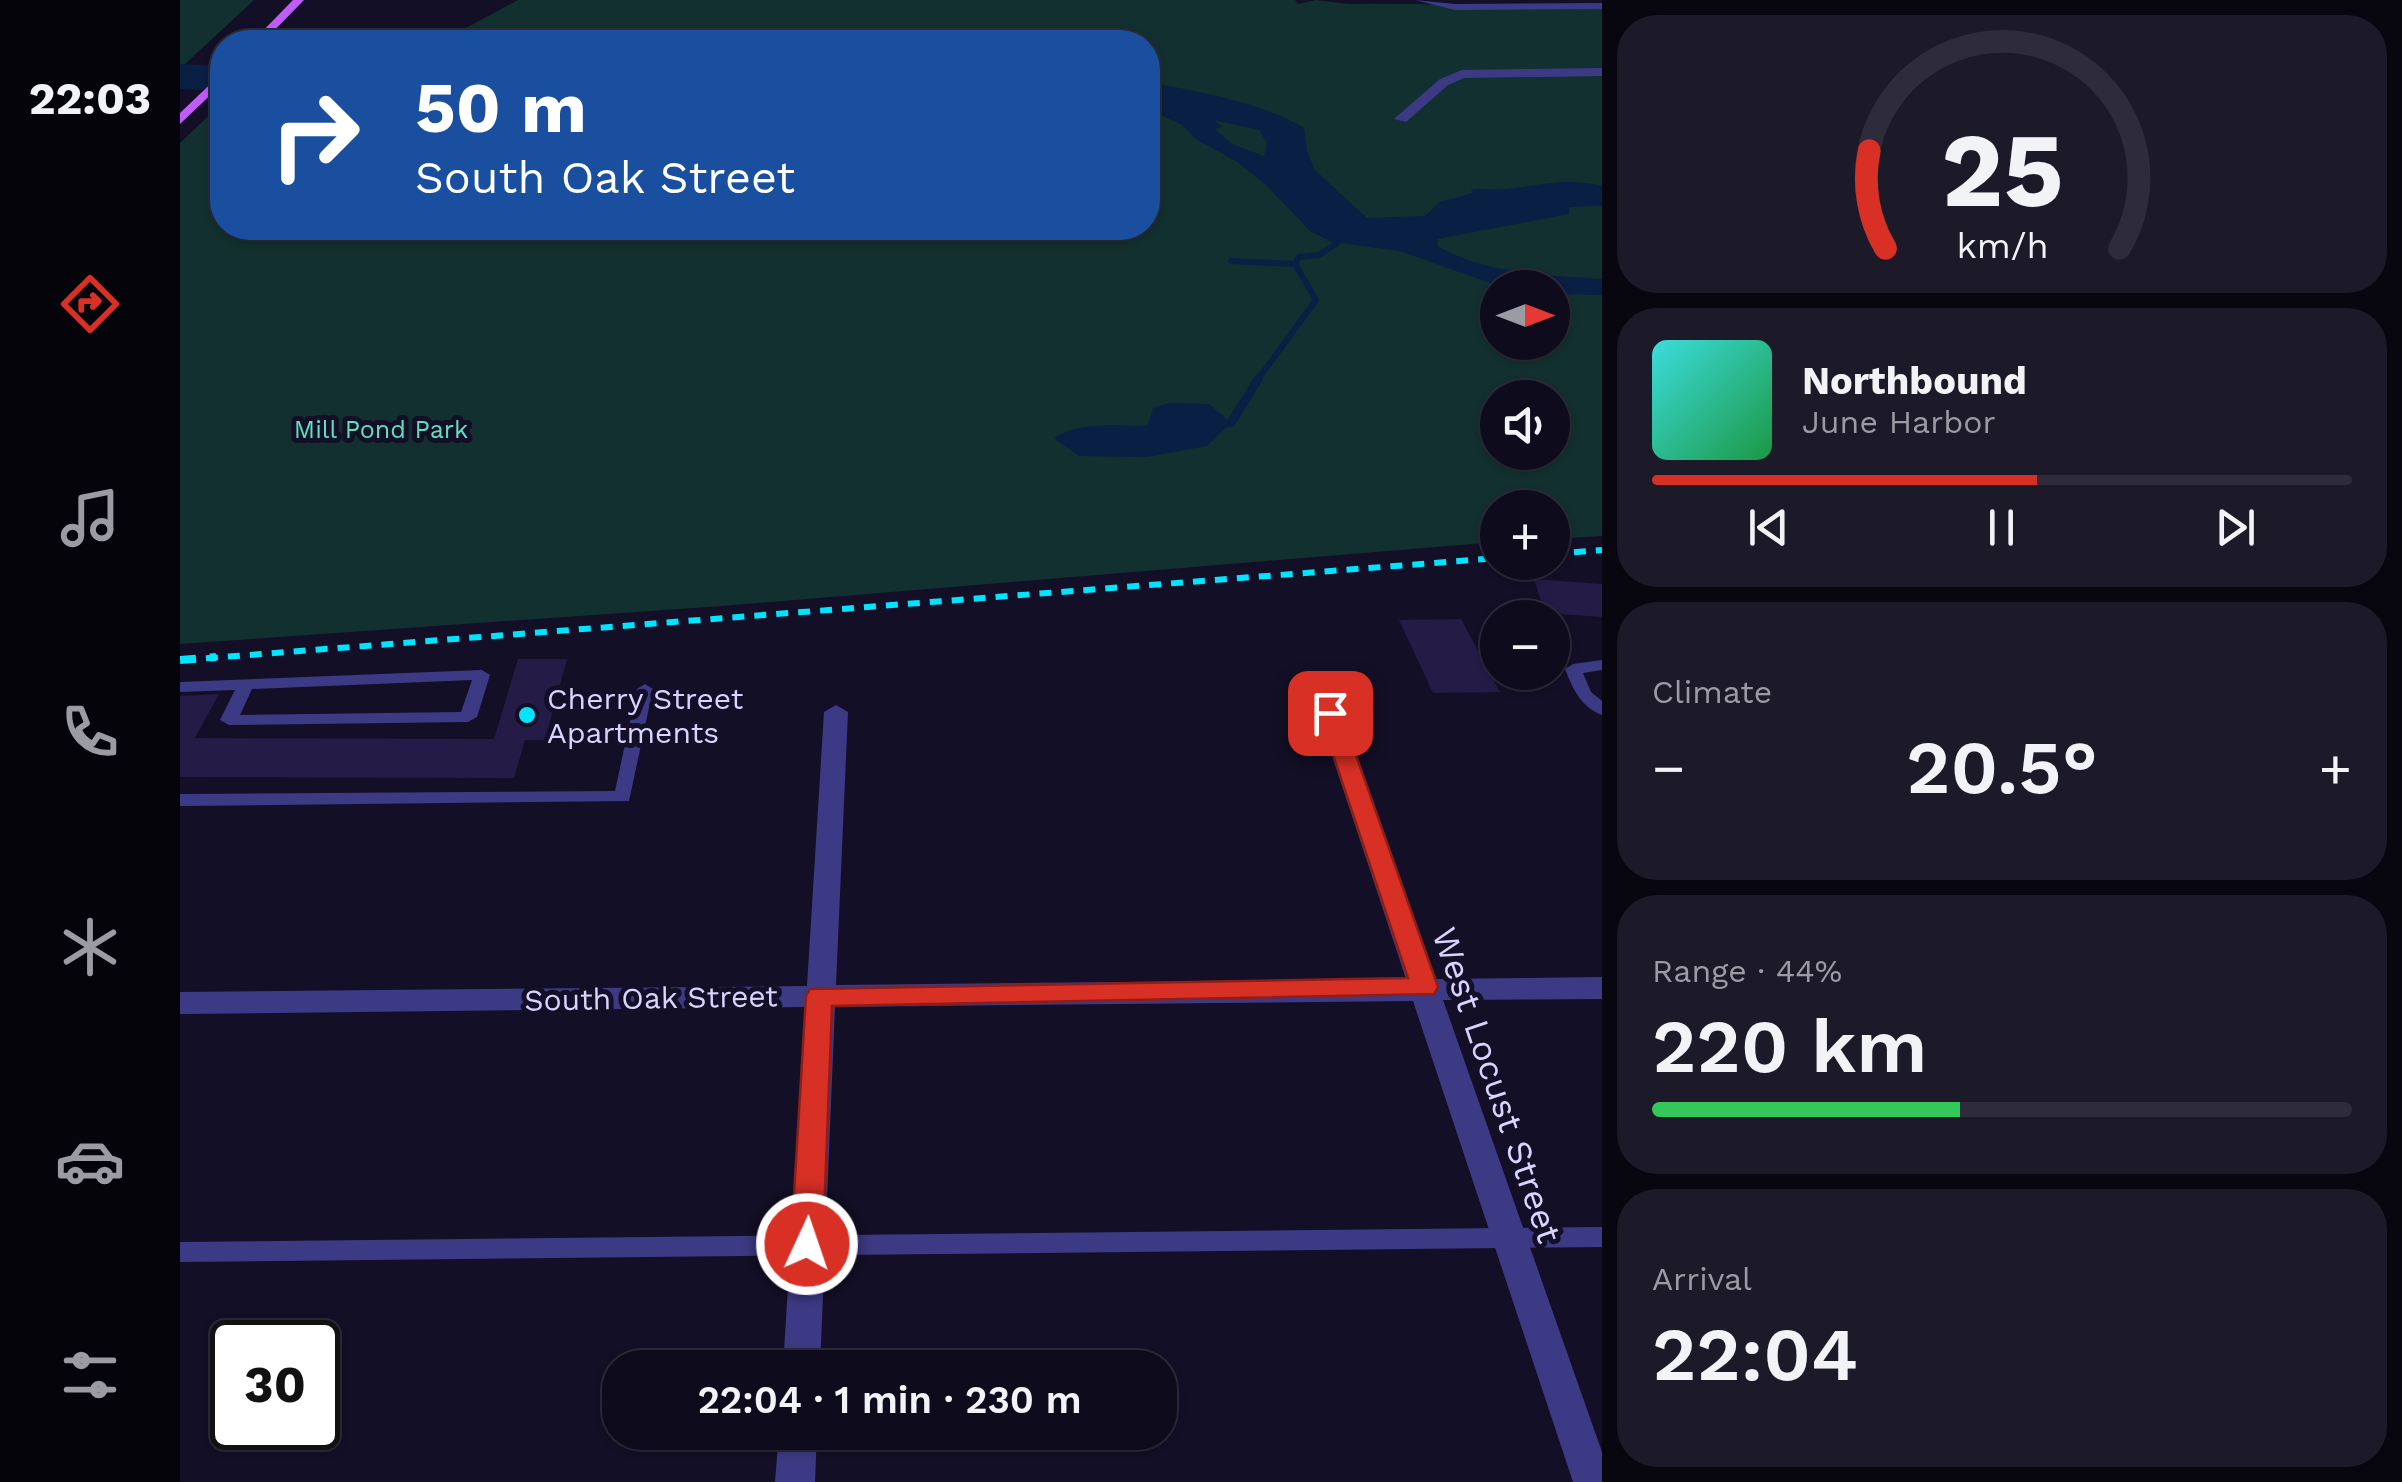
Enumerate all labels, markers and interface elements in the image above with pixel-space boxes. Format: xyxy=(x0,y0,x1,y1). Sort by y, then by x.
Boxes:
text: 50 m xyxy=(415,67,587,149)
icon: right xyxy=(250,70,380,200)
text: 22:03 xyxy=(29,72,151,125)
text: 25 xyxy=(1941,109,2063,231)
text: South Oak Street xyxy=(415,151,795,204)
text: km/h xyxy=(1956,225,2048,267)
icon: directions xyxy=(55,269,125,339)
north arrow xyxy=(1480,270,1570,360)
map controls xyxy=(1480,270,1570,690)
text: Northbound xyxy=(1802,359,2027,403)
button: sound xyxy=(1480,380,1570,470)
text: June Harbor xyxy=(1802,403,1996,441)
park label: Mill Pond Park xyxy=(294,415,468,444)
icon: music xyxy=(55,483,125,553)
button: + xyxy=(1480,490,1570,580)
icon: previous xyxy=(1741,500,1796,555)
icon: pause xyxy=(1974,500,2029,555)
icon: next xyxy=(2208,500,2263,555)
button: − xyxy=(1480,600,1570,690)
pin xyxy=(1288,671,1373,756)
text: Climate xyxy=(1652,673,1772,711)
place label: Cherry Street Apartments xyxy=(547,681,744,750)
icon: arrive xyxy=(1303,686,1358,741)
icon: phone xyxy=(55,697,125,767)
marker: Cherry Street Apartments xyxy=(516,704,538,726)
text: 20.5° xyxy=(1906,723,2098,811)
text: − xyxy=(1652,736,1685,800)
text: + xyxy=(2319,736,2352,800)
icon: climate xyxy=(55,912,125,982)
street label: West Locust Street xyxy=(1423,922,1571,1248)
text: Range · 44% xyxy=(1652,952,1842,990)
street label: South Oak Street xyxy=(524,978,778,1018)
text: 220 km xyxy=(1652,1002,1927,1090)
icon: car xyxy=(55,1126,125,1196)
position arrow xyxy=(755,1192,859,1296)
text: Arrival xyxy=(1652,1260,1752,1298)
text: 22:04 xyxy=(1652,1310,1858,1398)
speed limit sign: 30 xyxy=(210,1320,340,1450)
icon: filters xyxy=(55,1340,125,1410)
text: 22:04 · 1 min · 230 m xyxy=(697,1378,1082,1422)

